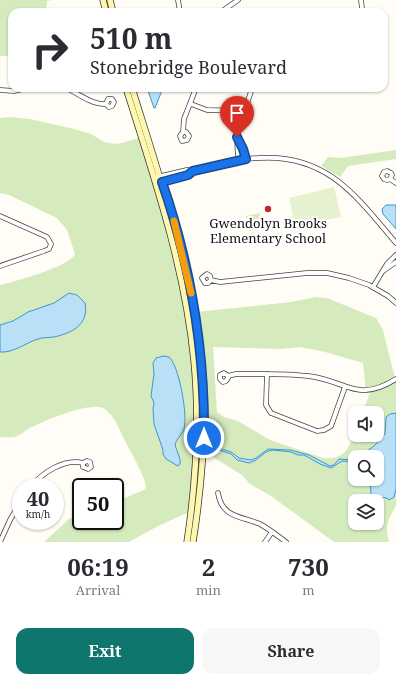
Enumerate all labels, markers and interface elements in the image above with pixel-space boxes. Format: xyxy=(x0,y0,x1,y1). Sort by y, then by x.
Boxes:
text: 510 m xyxy=(90,19,172,57)
icon: right xyxy=(24,24,76,76)
text: Stonebridge Boulevard xyxy=(90,55,287,79)
pin xyxy=(220,96,254,137)
icon: arrive xyxy=(226,102,248,124)
marker: Gwendolyn Brooks Elementary School xyxy=(263,204,273,214)
place label: Gwendolyn Brooks Elementary School xyxy=(209,214,327,247)
map controls xyxy=(348,406,384,530)
button: sound xyxy=(348,406,384,442)
position arrow xyxy=(183,417,225,459)
button: search xyxy=(348,450,384,486)
speed limit sign: 50 xyxy=(72,478,124,530)
text: 40 xyxy=(27,485,49,512)
button: layers xyxy=(348,494,384,530)
text: km/h xyxy=(26,507,50,521)
text: 06:19 xyxy=(67,550,129,583)
text: 2 xyxy=(202,550,215,583)
text: 730 xyxy=(288,550,329,583)
text: Arrival xyxy=(76,581,120,599)
text: min xyxy=(196,581,221,599)
text: m xyxy=(302,581,315,599)
button: Exit xyxy=(16,628,194,674)
button: Share xyxy=(202,628,380,674)

